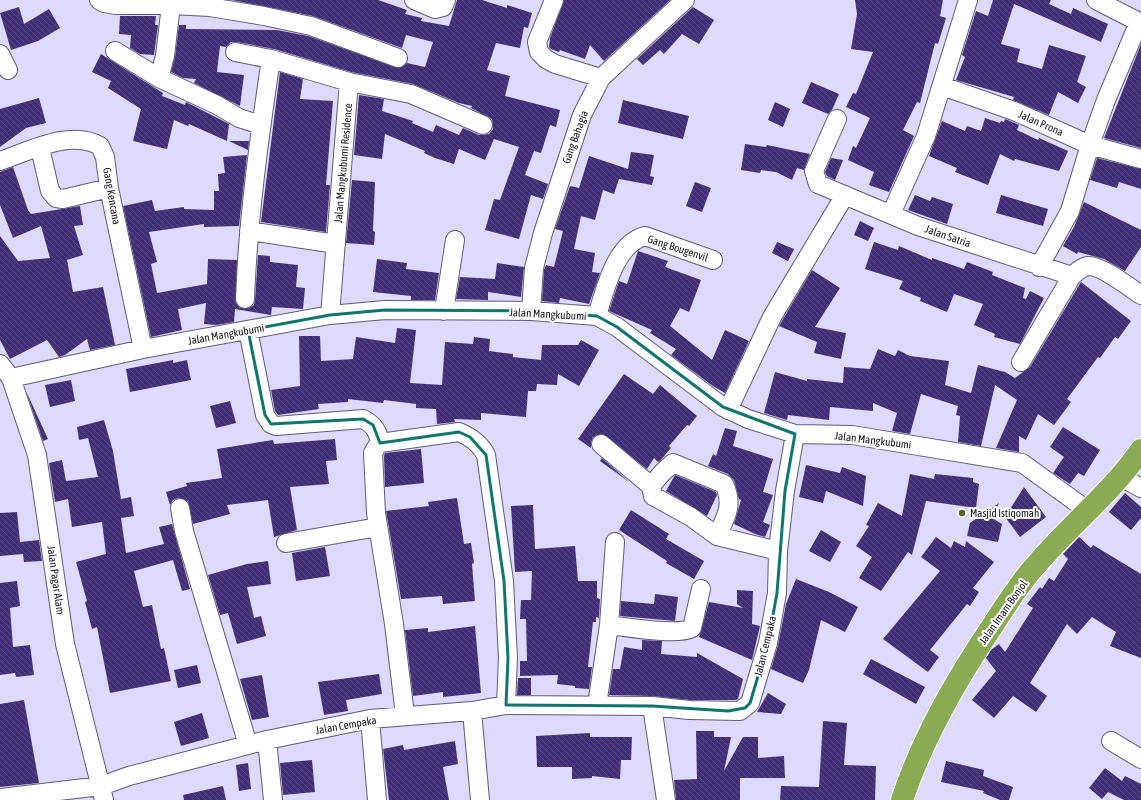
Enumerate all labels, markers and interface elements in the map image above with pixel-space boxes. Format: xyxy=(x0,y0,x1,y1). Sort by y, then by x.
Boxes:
street label: Jalan Mangkubumi Residence xyxy=(332,103,354,223)
street label: Jalan Prona xyxy=(1017,108,1065,138)
street label: Gang Bahagia xyxy=(560,109,590,165)
street label: Gang Kencana xyxy=(101,167,123,225)
street label: Jalan Satria xyxy=(924,223,972,249)
street label: Gang Bougenvil xyxy=(646,233,710,263)
street label: Jalan Mangkubumi xyxy=(509,306,587,322)
street label: Jalan Mangkubumi xyxy=(187,321,265,347)
street label: Jalan Mangkubumi xyxy=(834,429,912,451)
place label: Masjid Istiqomah xyxy=(970,507,1039,519)
marker: Masjid Istiqomah xyxy=(957,508,967,518)
street label: Jalan Pagar Alam xyxy=(45,545,67,615)
street label: Jalan Imam Bonjol xyxy=(977,578,1030,646)
street label: Jalan Cempaka xyxy=(752,615,778,677)
street label: Jalan Cempaka xyxy=(315,714,377,736)

